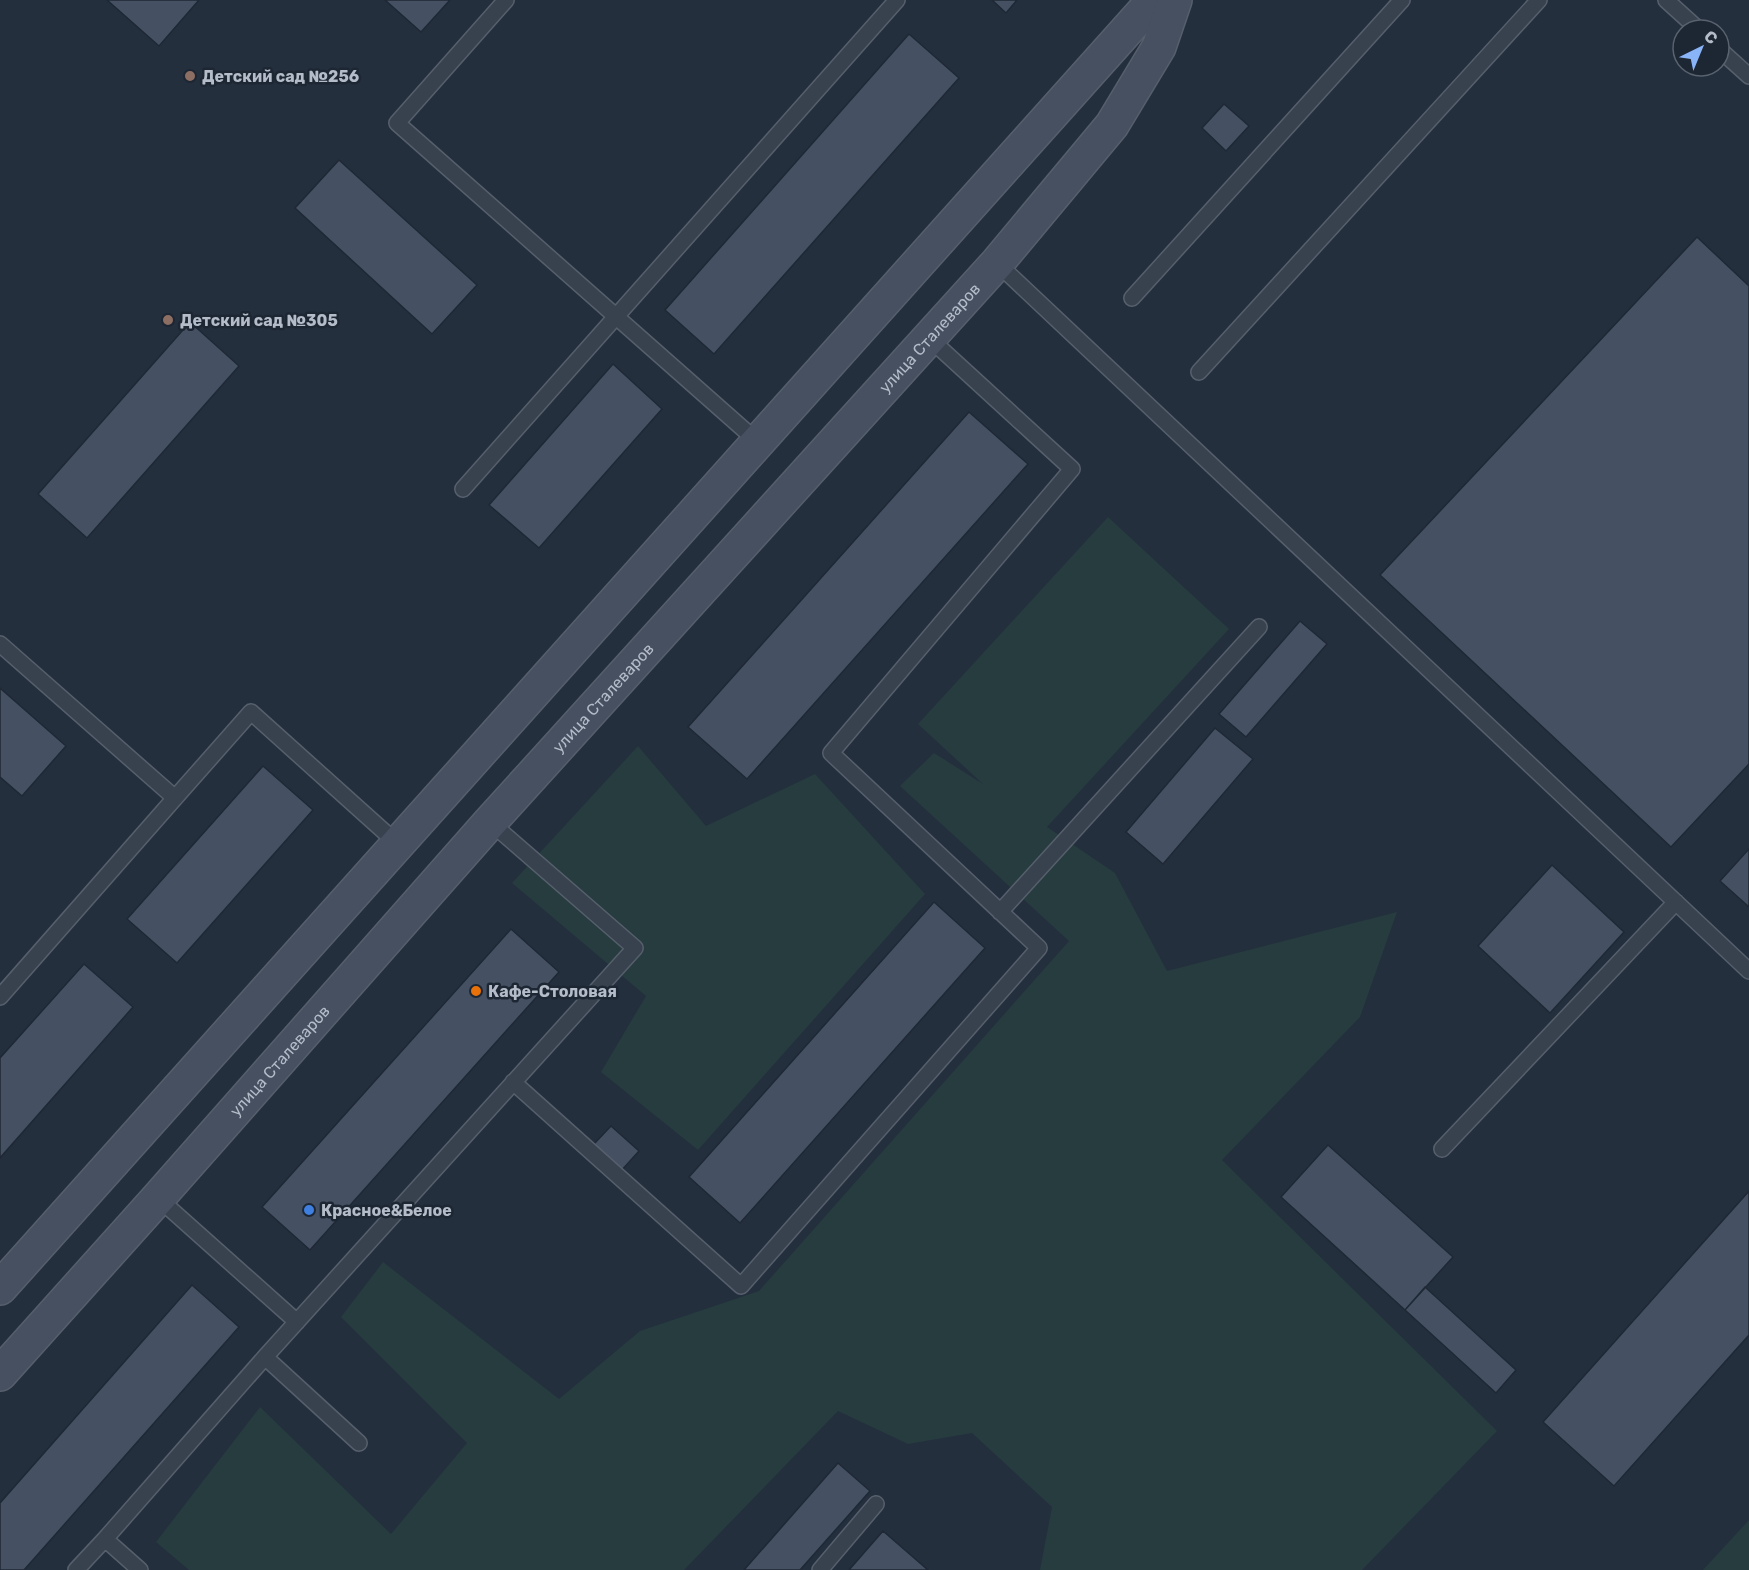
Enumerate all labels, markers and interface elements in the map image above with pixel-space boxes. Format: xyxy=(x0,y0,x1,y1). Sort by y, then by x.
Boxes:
north arrow xyxy=(1671,18,1731,78)
text: С xyxy=(1700,27,1721,48)
place label: Детский сад №256 xyxy=(202,67,359,86)
marker: Детский сад №256 xyxy=(183,69,197,83)
street label: улица Сталеваров xyxy=(875,279,984,396)
place label: Детский сад №305 xyxy=(180,311,338,330)
marker: Детский сад №305 xyxy=(161,313,175,327)
street label: улица Сталеваров xyxy=(548,639,657,756)
place label: Кафе-Столовая xyxy=(488,982,617,1001)
marker: Кафе-Столовая xyxy=(469,984,483,998)
street label: улица Сталеваров xyxy=(226,1001,333,1120)
place label: Красное&Белое xyxy=(321,1201,452,1220)
marker: Красное&Белое xyxy=(302,1203,316,1217)

